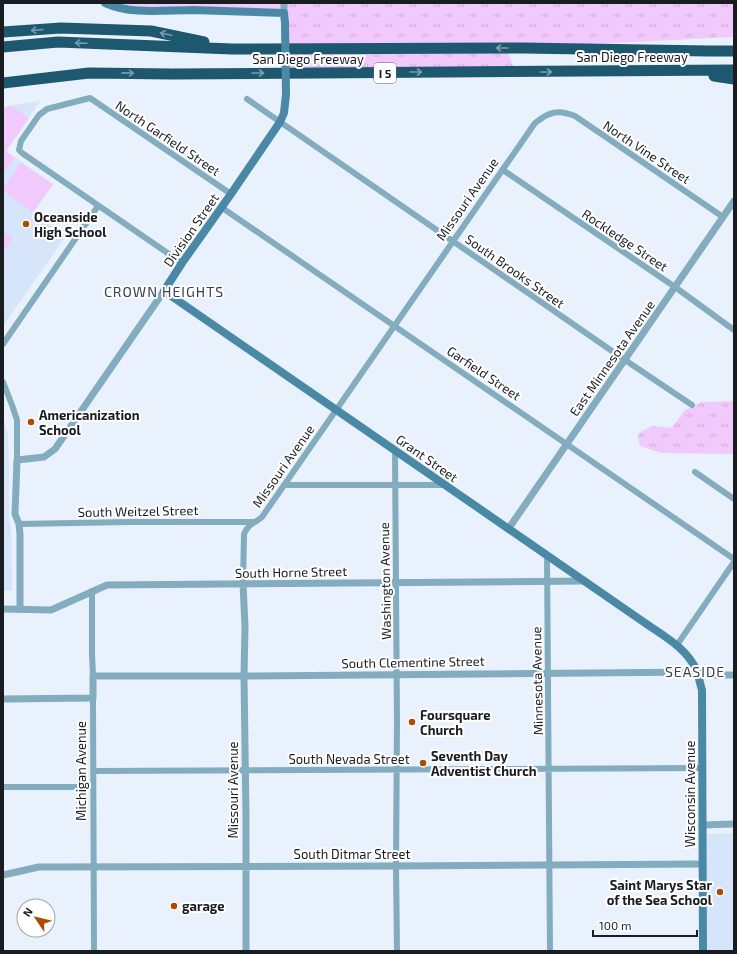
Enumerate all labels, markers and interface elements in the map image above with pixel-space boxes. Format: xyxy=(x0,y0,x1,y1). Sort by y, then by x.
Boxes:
one-way arrow xyxy=(31,26,44,33)
one-way arrow xyxy=(160,30,173,38)
one-way arrow xyxy=(75,39,88,46)
one-way arrow xyxy=(496,44,509,52)
street label: San Diego Freeway xyxy=(576,49,688,65)
street label: San Diego Freeway xyxy=(252,51,364,67)
road number: I 5 xyxy=(374,63,396,83)
one-way arrow xyxy=(409,68,422,76)
one-way arrow xyxy=(539,68,552,76)
one-way arrow xyxy=(121,69,134,77)
one-way arrow xyxy=(251,69,264,77)
street label: North Garfield Street xyxy=(113,97,223,179)
street label: North Vine Street xyxy=(600,117,694,187)
street label: Missouri Avenue xyxy=(433,155,501,243)
street label: Division Street xyxy=(160,190,222,270)
street label: Rockledge Street xyxy=(579,205,671,275)
place label: Oceanside High School xyxy=(34,209,107,240)
marker: Oceanside High School xyxy=(21,219,31,229)
street label: South Brooks Street xyxy=(462,231,568,311)
district label: CROWN HEIGHTS xyxy=(104,283,224,300)
street label: East Minnesota Avenue xyxy=(566,297,658,419)
street label: Garfield Street xyxy=(444,342,524,404)
place label: Americanization School xyxy=(39,407,140,438)
marker: Americanization School xyxy=(26,417,36,427)
street label: Missouri Avenue xyxy=(249,422,317,510)
street label: Grant Street xyxy=(393,431,461,485)
street label: South Weitzel Street xyxy=(78,502,199,520)
street label: Washington Avenue xyxy=(376,522,394,640)
street label: South Horne Street xyxy=(235,563,347,581)
street label: Minnesota Avenue xyxy=(528,626,546,736)
street label: South Clementine Street xyxy=(341,653,485,671)
district label: SEASIDE xyxy=(665,663,725,680)
place label: Foursquare Church xyxy=(420,707,490,738)
marker: Foursquare Church xyxy=(407,717,417,727)
street label: Michigan Avenue xyxy=(73,721,89,821)
street label: Missouri Avenue xyxy=(225,741,241,839)
street label: Wisconsin Avenue xyxy=(682,741,698,847)
place label: Seventh Day Adventist Church xyxy=(431,748,537,779)
street label: South Nevada Street xyxy=(288,751,410,767)
marker: Seventh Day Adventist Church xyxy=(418,758,428,768)
street label: South Ditmar Street xyxy=(294,846,410,862)
place label: Saint Marys Star of the Sea School xyxy=(607,877,713,908)
marker: Saint Marys Star of the Sea School xyxy=(715,887,725,897)
north arrow xyxy=(16,898,56,938)
place label: garage xyxy=(182,898,225,914)
marker: garage xyxy=(169,901,179,911)
text: N xyxy=(20,905,35,919)
scale bar xyxy=(593,912,697,938)
text: 100 m xyxy=(599,918,631,932)

